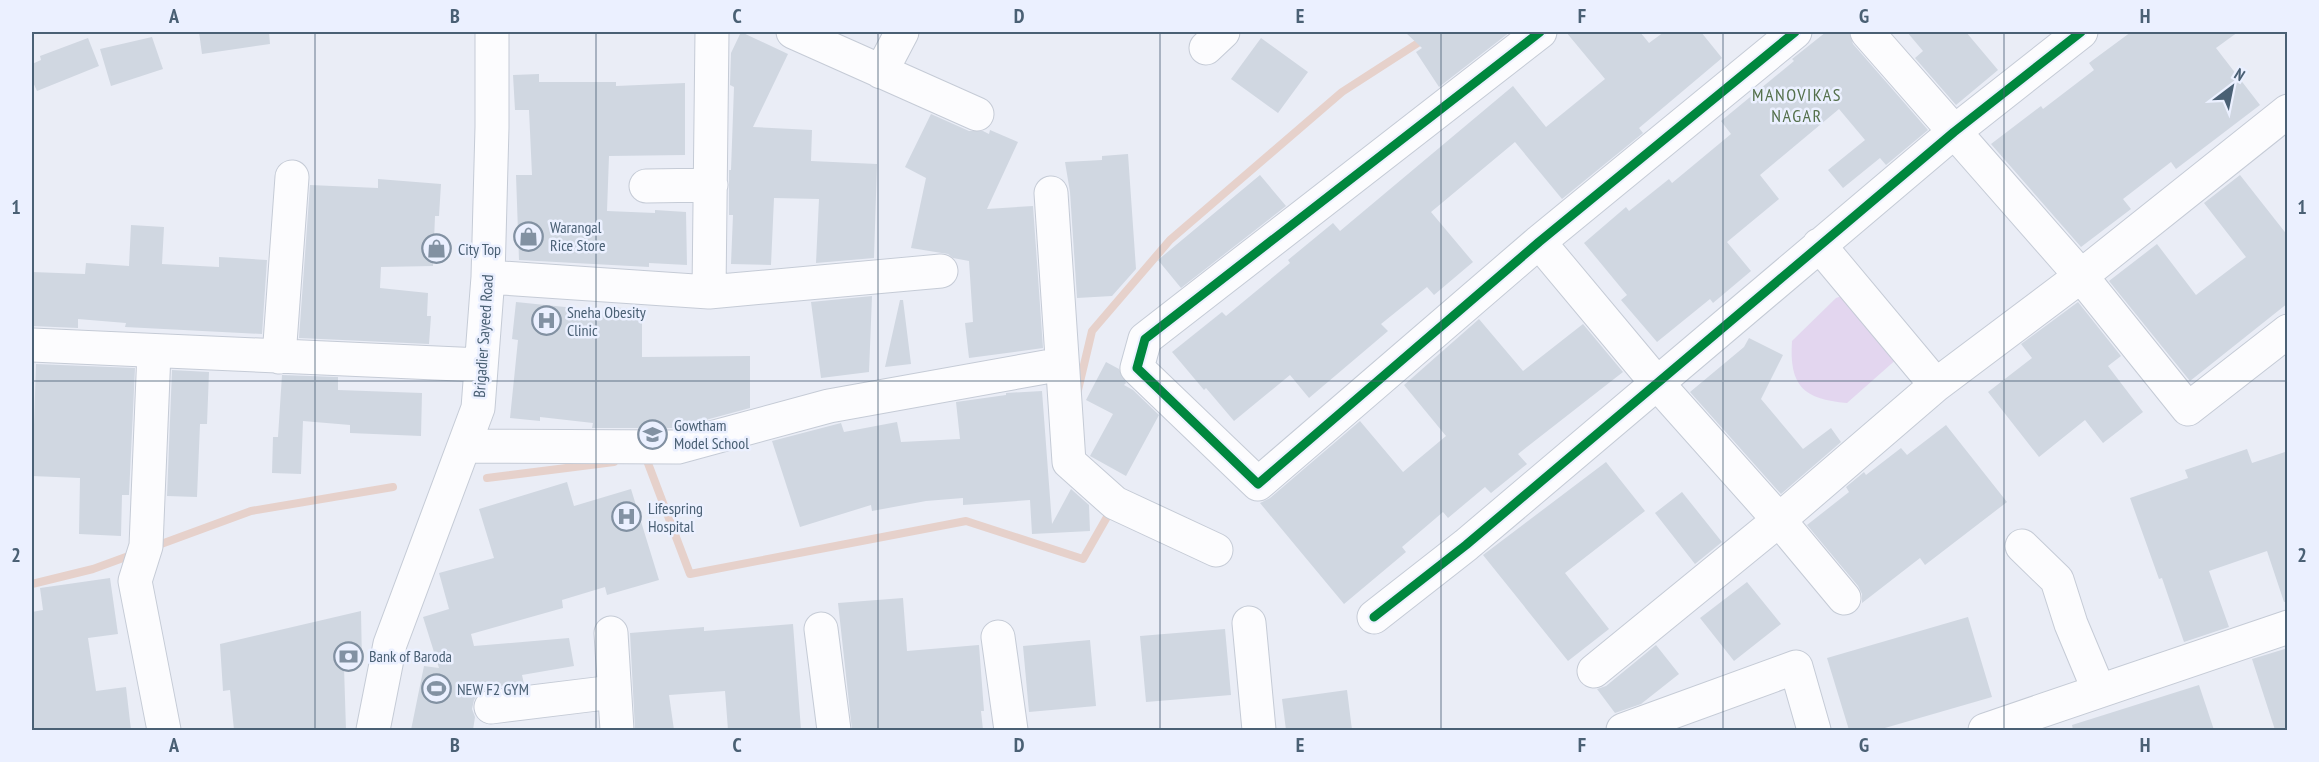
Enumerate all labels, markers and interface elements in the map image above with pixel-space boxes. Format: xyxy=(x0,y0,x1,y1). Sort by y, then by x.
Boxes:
text: A xyxy=(168,3,180,29)
text: B xyxy=(450,3,460,29)
text: C xyxy=(732,3,742,29)
text: D xyxy=(1014,3,1025,29)
text: E xyxy=(1296,3,1304,29)
text: F xyxy=(1578,3,1586,29)
text: G xyxy=(1859,3,1869,29)
text: H xyxy=(2140,3,2150,29)
north arrow xyxy=(2202,57,2262,117)
text: N xyxy=(2231,64,2249,85)
district label: MANOVIKAS NAGAR xyxy=(1752,83,1842,127)
text: 1 xyxy=(11,194,21,220)
text: 1 xyxy=(2297,194,2307,220)
place label: Warangal Rice Store xyxy=(550,217,606,255)
shop icon: Warangal Rice Store xyxy=(513,220,545,252)
shop icon: City Top xyxy=(421,233,453,265)
place label: City Top xyxy=(458,239,501,259)
street label: Brigadier Sayeed Road xyxy=(469,274,497,398)
place label: Sneha Obesity Clinic xyxy=(567,302,646,340)
hospital icon: Sneha Obesity Clinic xyxy=(530,305,562,337)
place label: Gowtham Model School xyxy=(674,415,749,453)
school or university icon: Gowtham Model School xyxy=(637,418,669,450)
place label: Lifespring Hospital xyxy=(648,498,703,536)
hospital icon: Lifespring Hospital xyxy=(611,501,643,533)
text: 2 xyxy=(11,542,21,568)
text: 2 xyxy=(2297,542,2307,568)
bank icon: Bank of Baroda xyxy=(332,640,364,672)
place label: Bank of Baroda xyxy=(369,646,452,666)
sports icon: NEW F2 GYM xyxy=(420,673,452,705)
place label: NEW F2 GYM xyxy=(457,679,529,699)
text: A xyxy=(168,732,180,758)
text: B xyxy=(450,732,460,758)
text: C xyxy=(732,732,742,758)
text: D xyxy=(1014,732,1025,758)
text: E xyxy=(1296,732,1304,758)
text: F xyxy=(1578,732,1586,758)
text: G xyxy=(1859,732,1869,758)
text: H xyxy=(2140,732,2150,758)

